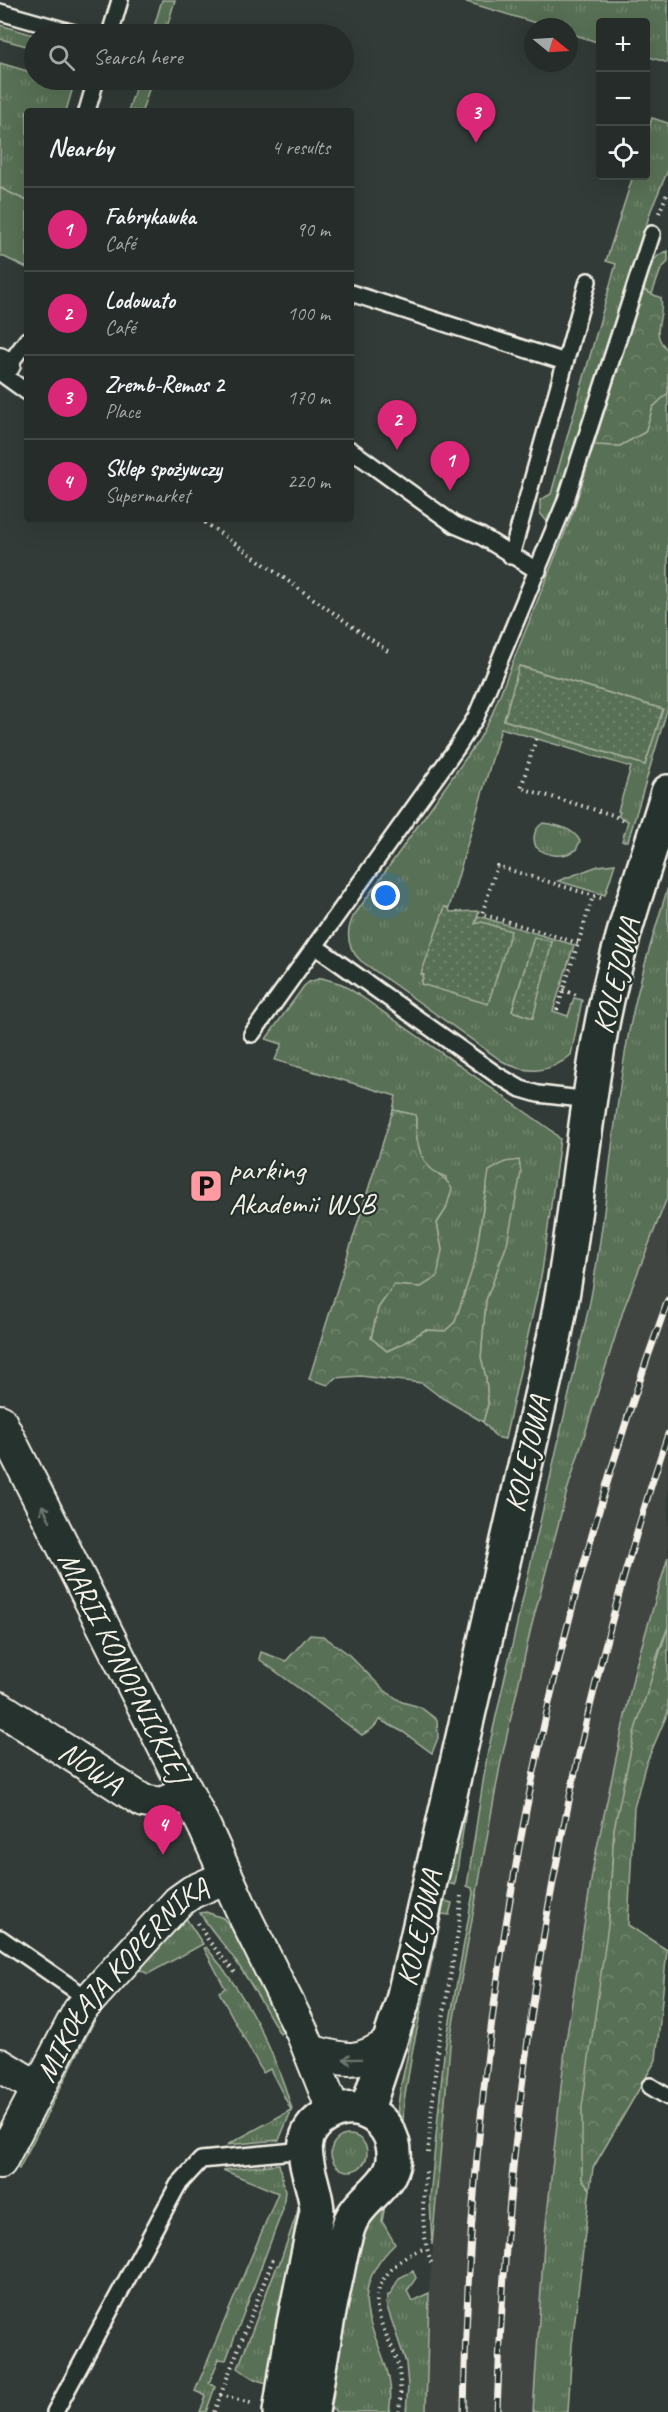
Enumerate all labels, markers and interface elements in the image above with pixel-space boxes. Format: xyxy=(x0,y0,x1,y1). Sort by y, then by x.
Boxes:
north arrow xyxy=(524,18,578,72)
map controls xyxy=(596,18,650,180)
button: + xyxy=(596,18,650,72)
search box xyxy=(24,24,354,90)
icon: search xyxy=(45,41,78,74)
text: Search here xyxy=(93,43,183,71)
button: − xyxy=(596,72,650,126)
pin: 3 xyxy=(456,94,496,143)
button: locate xyxy=(596,126,650,180)
text: Nearby xyxy=(48,131,113,164)
text: 4 results xyxy=(271,135,330,160)
text: Fabrykawka xyxy=(105,203,196,231)
text: 1 xyxy=(63,217,72,242)
text: 90 m xyxy=(296,217,330,242)
text: Café xyxy=(105,231,136,256)
text: Lodowato xyxy=(105,287,175,315)
text: 2 xyxy=(63,301,72,326)
text: 100 m xyxy=(287,301,330,326)
text: Café xyxy=(105,315,136,340)
text: Zremb-Remos 2 xyxy=(105,371,224,399)
text: 3 xyxy=(63,385,72,410)
text: 170 m xyxy=(287,385,330,410)
text: Place xyxy=(105,399,140,424)
pin: 2 xyxy=(378,400,416,450)
pin: 1 xyxy=(430,442,470,491)
text: Sklep spożywczy xyxy=(105,455,222,483)
text: 4 xyxy=(63,469,72,494)
text: 220 m xyxy=(287,469,330,494)
text: Supermarket xyxy=(105,483,190,508)
your location xyxy=(371,881,400,910)
street label: KOLEJOWA xyxy=(583,913,649,1038)
place label: parking Akademii WSB xyxy=(229,1150,378,1222)
parking icon: parking Akademii WSB xyxy=(188,1168,224,1204)
street label: KOLEJOWA xyxy=(495,1391,559,1515)
one-way arrow xyxy=(40,1505,52,1522)
street label: MARII KONOPNICKIEJ xyxy=(49,1545,201,1793)
street label: NOWA xyxy=(52,1732,131,1803)
pin: 4 xyxy=(144,1806,182,1855)
street label: KOLEJOWA xyxy=(387,1865,451,1989)
street label: MIKOŁAJA KOPERNIKA xyxy=(26,1868,215,2088)
one-way arrow xyxy=(343,2053,363,2064)

